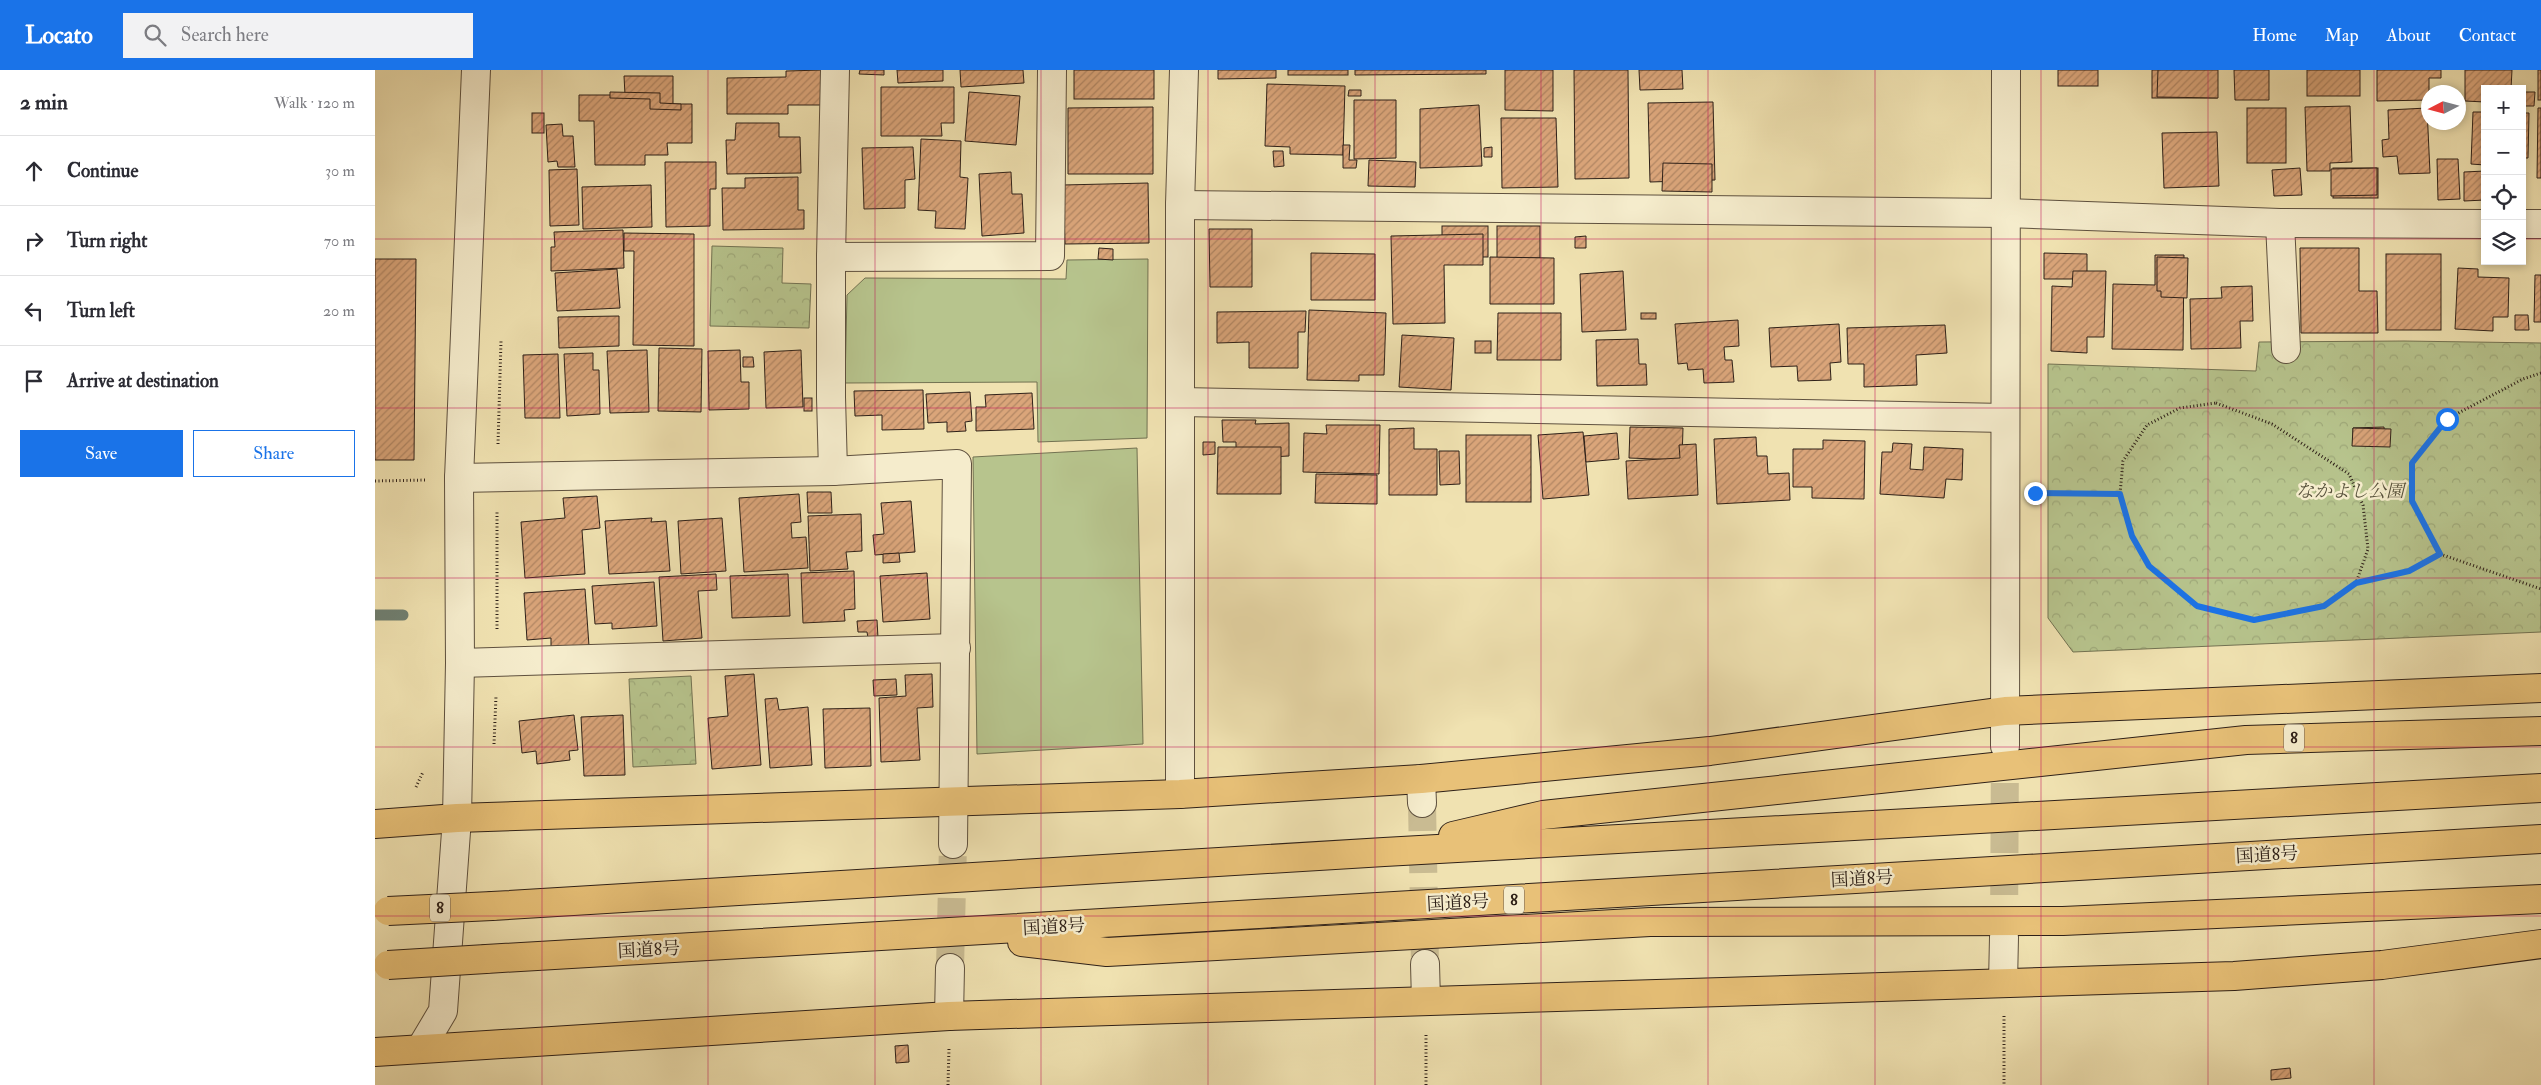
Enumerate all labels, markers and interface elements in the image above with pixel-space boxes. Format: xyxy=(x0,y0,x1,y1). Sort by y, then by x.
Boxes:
search box xyxy=(123,13,473,58)
text: Locato xyxy=(25,20,93,51)
icon: search xyxy=(141,21,169,49)
text: Search here xyxy=(181,23,269,47)
text: Home xyxy=(2252,24,2297,47)
text: Map xyxy=(2325,24,2359,47)
text: About xyxy=(2387,24,2431,47)
text: Contact xyxy=(2459,24,2516,47)
north arrow xyxy=(2421,85,2466,130)
map controls xyxy=(2481,85,2526,265)
button: + xyxy=(2481,85,2526,130)
text: 2 min xyxy=(20,89,68,116)
text: Walk · 120 m xyxy=(274,93,355,113)
button: − xyxy=(2481,130,2526,175)
icon: ahead xyxy=(20,157,48,185)
text: Continue xyxy=(67,159,138,183)
text: 30 m xyxy=(325,161,355,181)
button: locate xyxy=(2481,175,2526,220)
button: layers xyxy=(2481,220,2526,265)
icon: right xyxy=(20,227,48,255)
text: Turn right xyxy=(67,229,147,253)
text: 70 m xyxy=(324,231,355,251)
icon: left xyxy=(20,297,48,325)
text: Turn left xyxy=(67,299,135,323)
text: 20 m xyxy=(323,301,355,321)
icon: arrive xyxy=(20,367,48,395)
text: Arrive at destination xyxy=(67,369,219,393)
route start xyxy=(2436,408,2459,431)
button: Save xyxy=(20,430,183,477)
button: Share xyxy=(193,430,355,477)
park label: なかよし公園 xyxy=(2296,480,2407,503)
route end xyxy=(2024,482,2047,505)
road number: 8 xyxy=(2284,724,2304,751)
street label: 国道8号 xyxy=(2235,842,2299,868)
street label: 国道8号 xyxy=(1830,866,1894,892)
road number: 8 xyxy=(1504,886,1524,914)
street label: 国道8号 xyxy=(1426,890,1490,916)
road number: 8 xyxy=(430,894,450,921)
street label: 国道8号 xyxy=(1022,914,1086,940)
street label: 国道8号 xyxy=(617,937,681,963)

